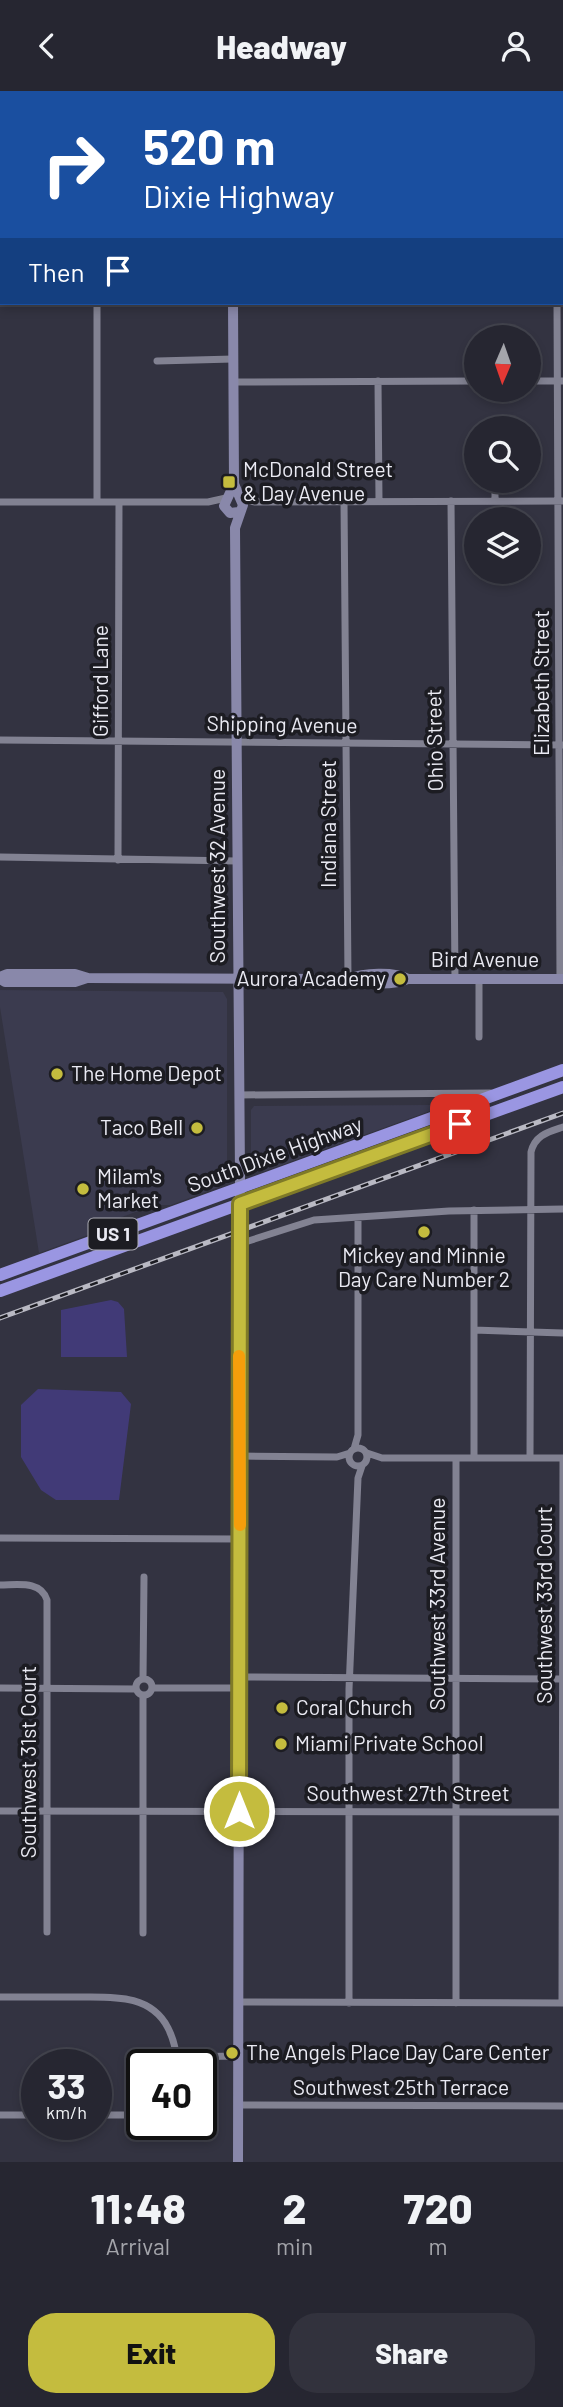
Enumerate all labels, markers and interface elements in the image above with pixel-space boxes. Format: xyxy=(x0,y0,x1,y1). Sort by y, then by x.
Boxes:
icon: back xyxy=(28,27,66,65)
text: Headway xyxy=(216,27,347,65)
icon: person xyxy=(497,27,535,65)
text: 520 m xyxy=(143,116,276,175)
icon: right xyxy=(28,119,119,210)
text: Dixie Highway xyxy=(143,176,335,214)
icon: arrive xyxy=(99,252,137,290)
text: Then xyxy=(28,256,85,287)
north arrow xyxy=(464,325,541,403)
map controls xyxy=(464,325,541,584)
button: search xyxy=(464,416,541,493)
place label: McDonald Street & Day Avenue xyxy=(243,456,393,505)
marker: McDonald Street & Day Avenue xyxy=(221,474,237,490)
button: layers xyxy=(464,507,541,584)
street label: Elizabeth Street xyxy=(528,610,553,756)
street label: Gifford Lane xyxy=(87,625,112,737)
street label: Ohio Street xyxy=(420,688,447,792)
street label: Shipping Avenue xyxy=(206,710,358,737)
street label: Indiana Street xyxy=(315,760,340,888)
street label: Southwest 32 Avenue xyxy=(204,769,229,963)
street label: Bird Avenue xyxy=(431,946,539,971)
place label: Aurora Academy xyxy=(237,965,386,990)
marker: Aurora Academy xyxy=(392,971,408,987)
place label: The Home Depot xyxy=(71,1060,222,1085)
marker: The Home Depot xyxy=(49,1066,65,1082)
pin xyxy=(430,1094,490,1154)
icon: arrive xyxy=(441,1105,479,1143)
street label: South Dixie Highway xyxy=(184,1110,365,1197)
place label: Taco Bell xyxy=(100,1114,183,1139)
marker: Taco Bell xyxy=(189,1120,205,1136)
place label: Milam's Market xyxy=(97,1163,162,1212)
marker: Milam's Market xyxy=(75,1181,91,1197)
road number: US 1 xyxy=(88,1219,138,1249)
marker: Mickey and Minnie Day Care Number 2 xyxy=(416,1224,432,1240)
place label: Mickey and Minnie Day Care Number 2 xyxy=(338,1242,510,1291)
street label: Southwest 33rd Avenue xyxy=(424,1497,449,1711)
street label: Southwest 33rd Court xyxy=(531,1506,556,1704)
street label: Southwest 31st Court xyxy=(15,1666,40,1858)
place label: Coral Church xyxy=(296,1694,413,1719)
marker: Coral Church xyxy=(274,1700,290,1716)
place label: Miami Private School xyxy=(295,1730,484,1755)
marker: Miami Private School xyxy=(273,1736,289,1752)
position arrow xyxy=(202,1774,276,1848)
street label: Southwest 27th Street xyxy=(306,1780,510,1805)
place label: The Angels Place Day Care Center xyxy=(246,2039,550,2064)
marker: The Angels Place Day Care Center xyxy=(224,2045,240,2061)
speed limit sign: 40 xyxy=(126,2049,217,2140)
text: 33 xyxy=(48,2064,85,2106)
street label: Southwest 25th Terrace xyxy=(293,2074,509,2099)
text: km/h xyxy=(46,2101,87,2123)
text: 11:48 xyxy=(90,2182,186,2232)
text: 2 xyxy=(283,2182,306,2232)
text: 720 xyxy=(404,2182,473,2232)
text: Arrival xyxy=(106,2232,170,2260)
text: min xyxy=(276,2232,313,2260)
text: m xyxy=(429,2232,448,2260)
button: Exit xyxy=(28,2313,275,2393)
button: Share xyxy=(289,2313,535,2393)

